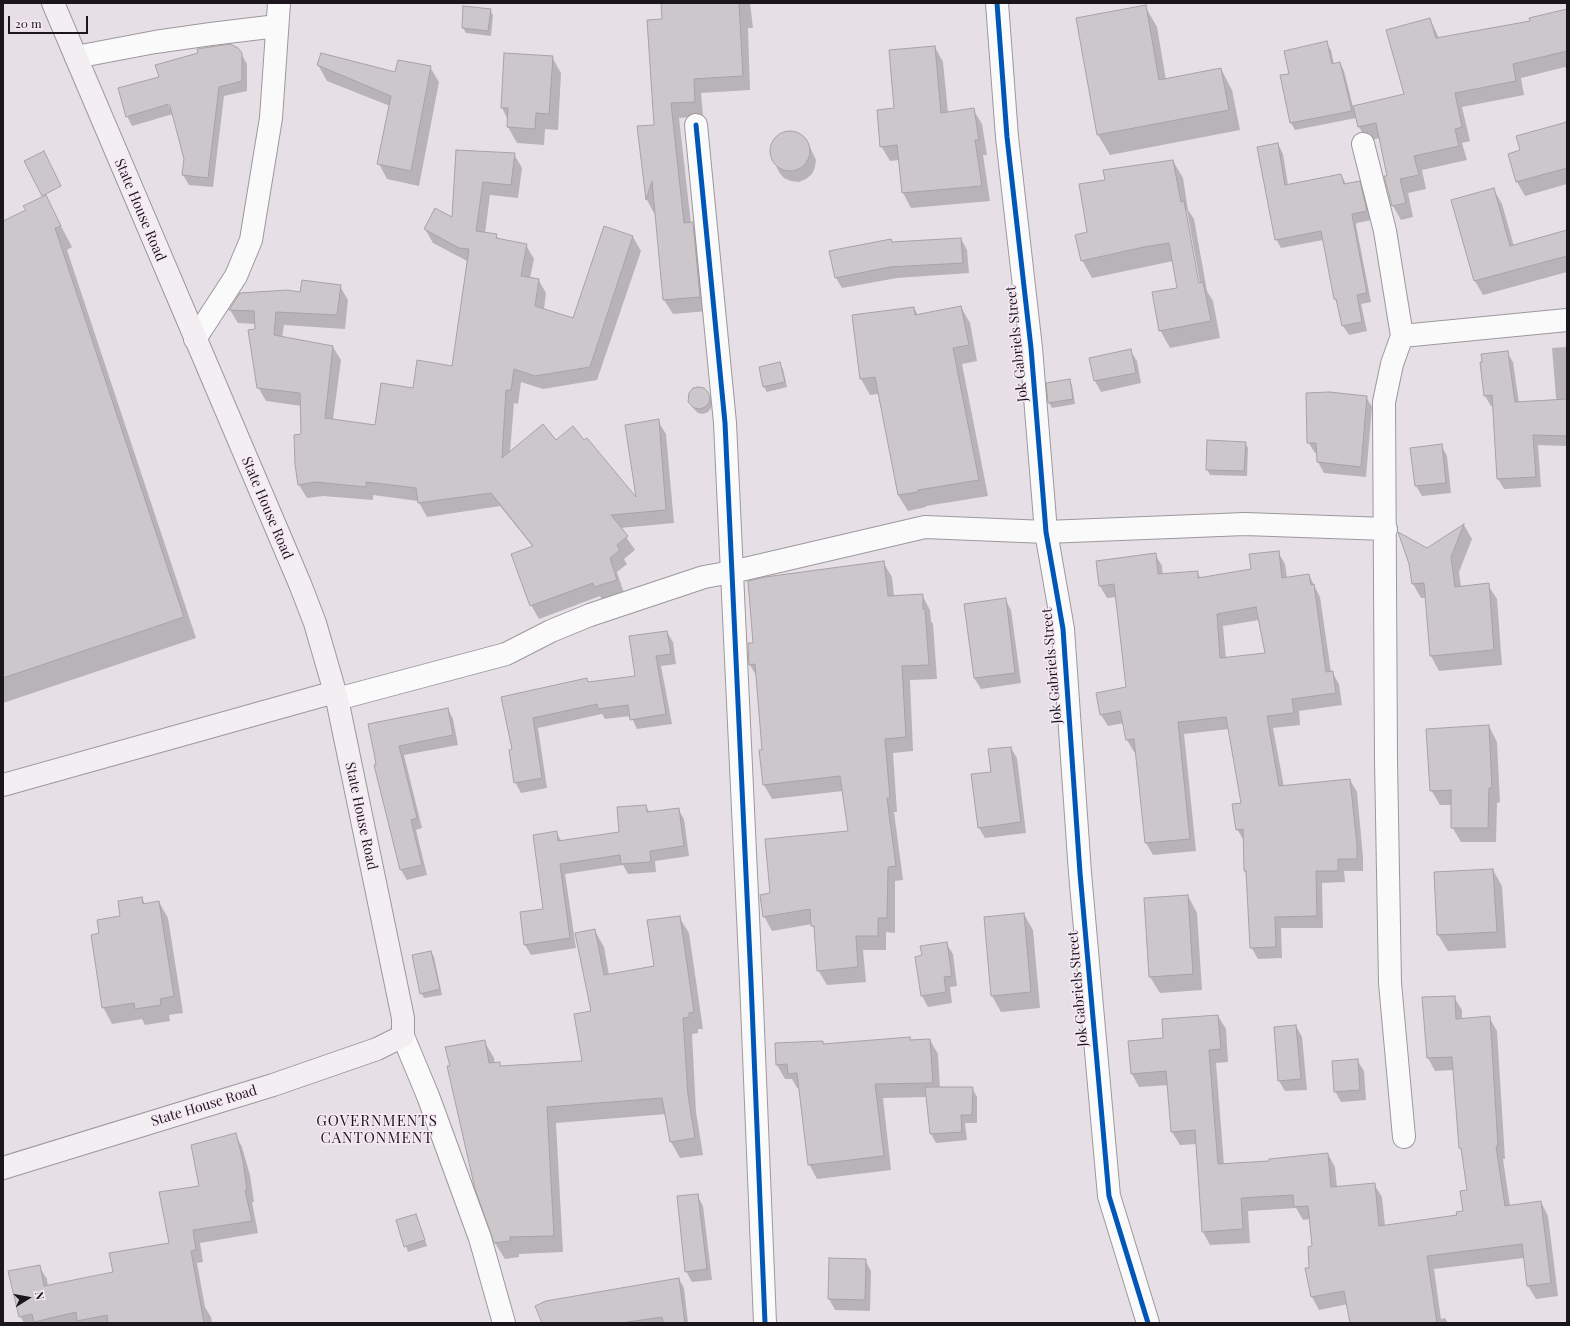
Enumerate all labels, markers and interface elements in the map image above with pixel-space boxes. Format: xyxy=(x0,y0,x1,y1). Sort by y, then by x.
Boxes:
scale bar xyxy=(10,8,90,34)
text: 20 m xyxy=(15,15,42,31)
street label: State House Road xyxy=(111,156,169,264)
street label: Jok Gabriels Street xyxy=(1003,285,1031,403)
street label: State House Road xyxy=(238,454,296,562)
street label: Jok Gabriels Street xyxy=(1039,607,1065,725)
street label: State House Road xyxy=(341,761,381,871)
street label: Jok Gabriels Street xyxy=(1065,930,1091,1048)
street label: State House Road xyxy=(149,1082,259,1130)
district label: GOVERNMENTS CANTONMENT xyxy=(316,1112,438,1147)
north arrow xyxy=(8,1278,48,1318)
text: N xyxy=(32,1290,48,1301)

